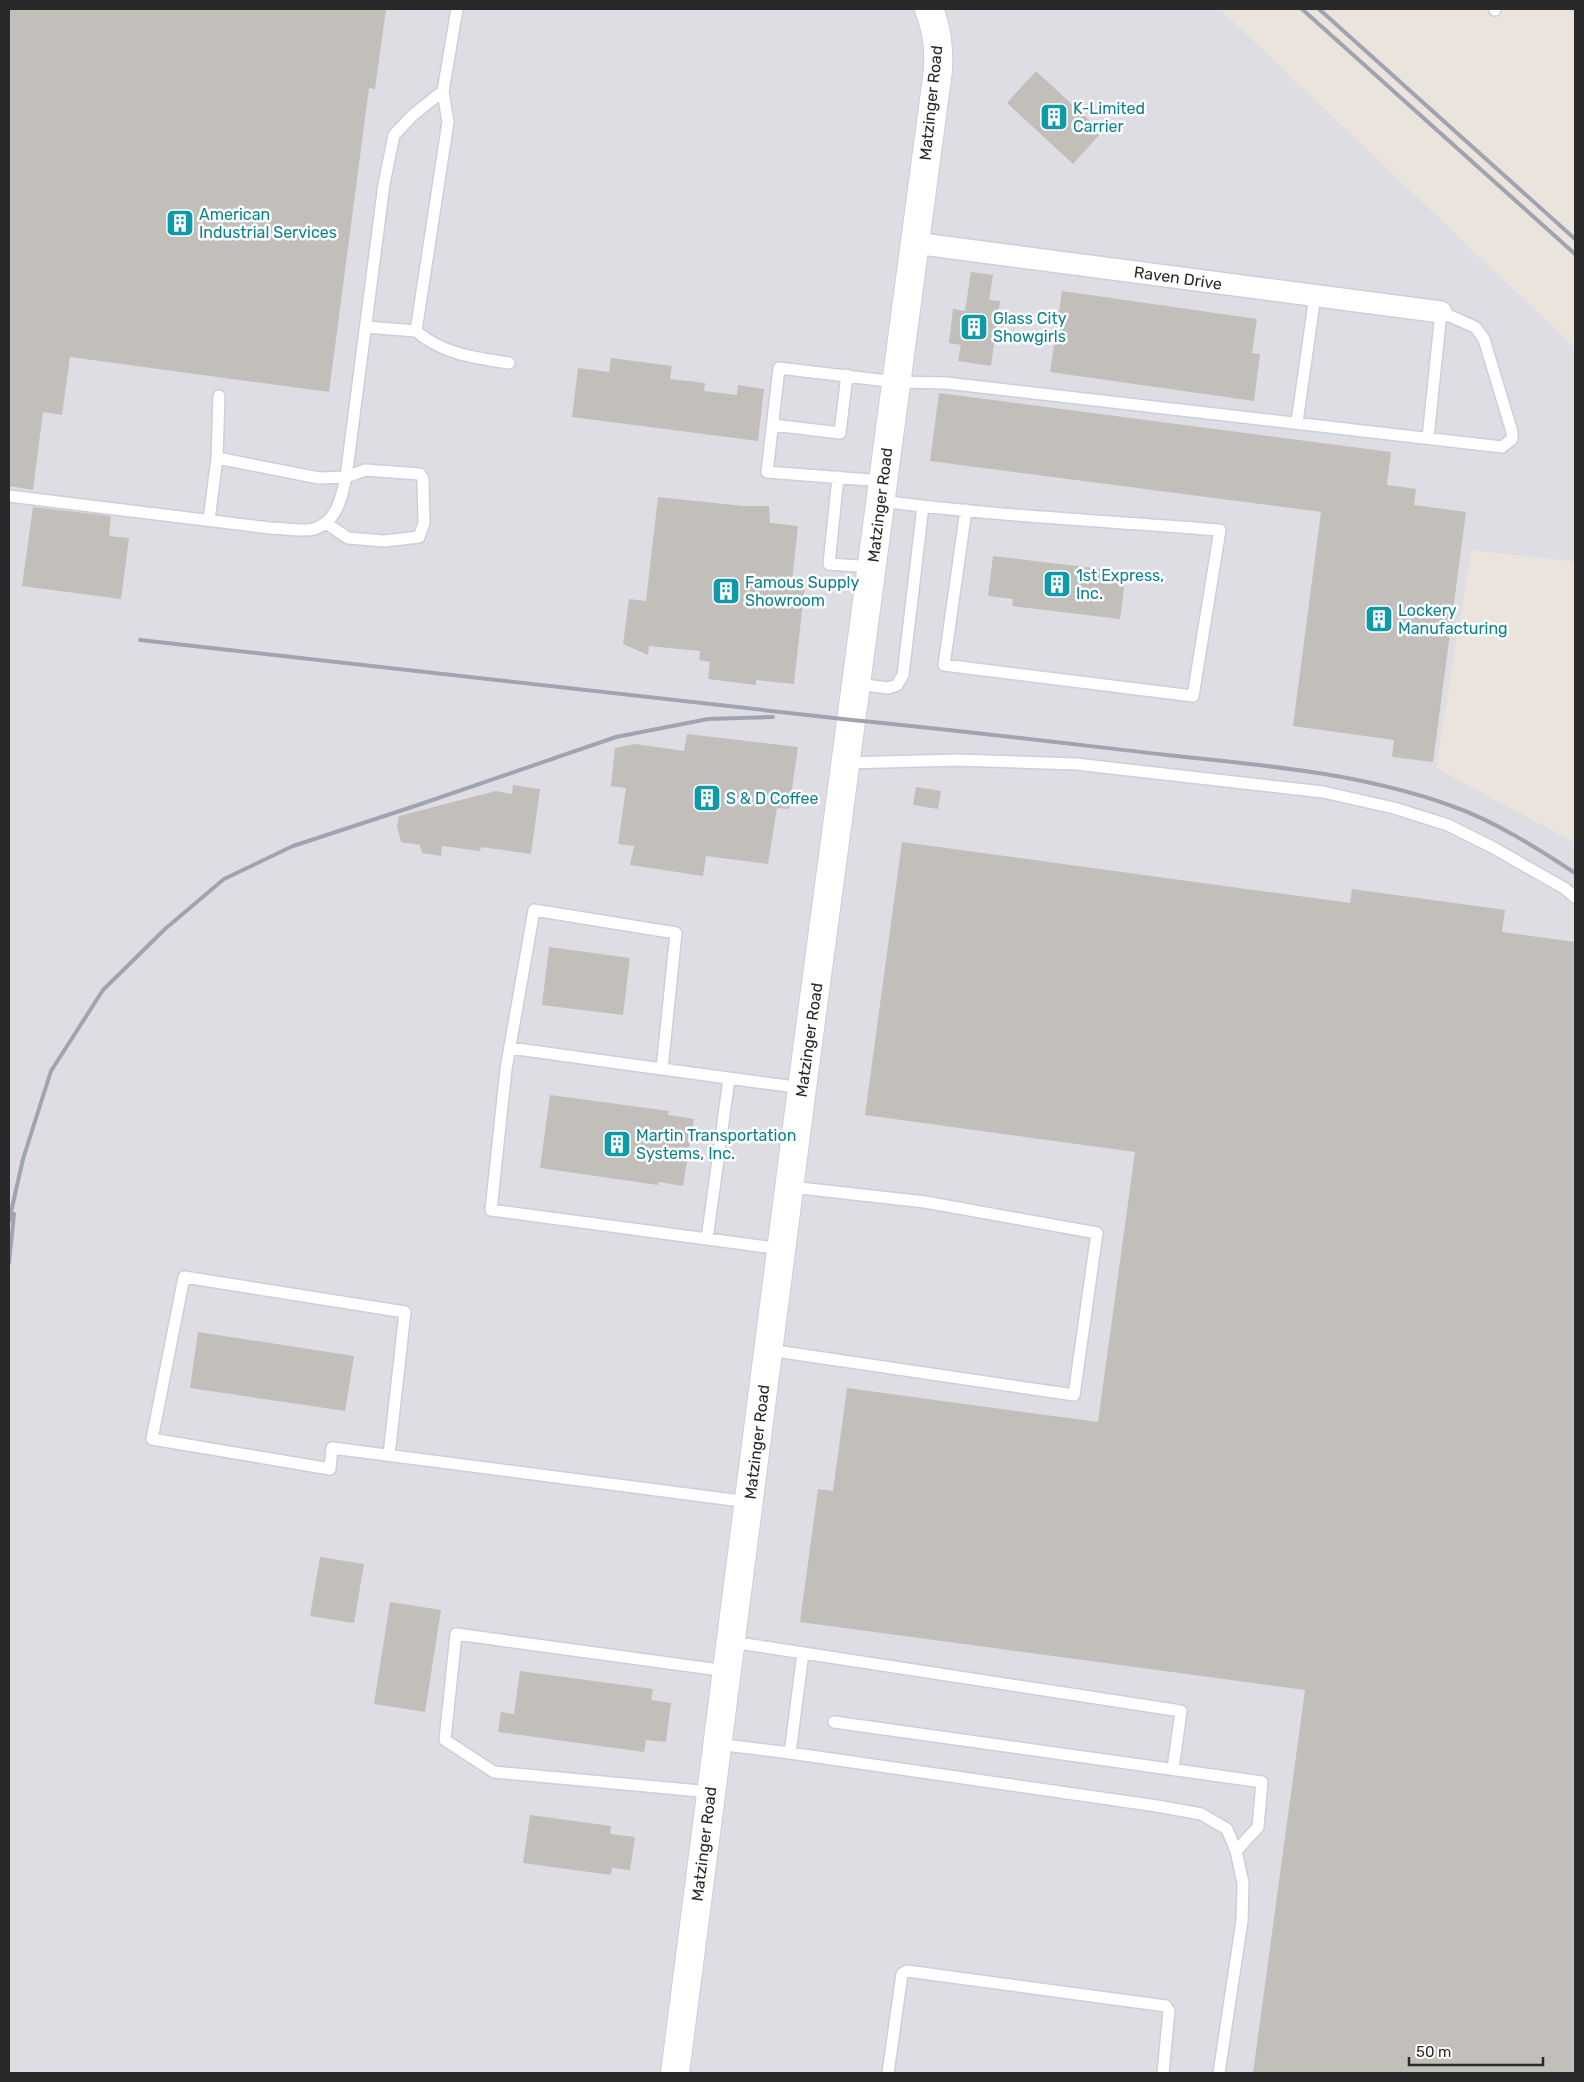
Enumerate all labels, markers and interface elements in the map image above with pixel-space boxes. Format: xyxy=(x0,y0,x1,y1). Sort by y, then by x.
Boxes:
street label: Matzinger Road xyxy=(916,45,946,161)
place label: K-Limited Carrier xyxy=(1073,99,1145,136)
building icon: K-Limited Carrier xyxy=(1039,102,1069,132)
place label: American Industrial Services xyxy=(199,205,337,242)
building icon: American Industrial Services xyxy=(165,208,195,238)
street label: Raven Drive xyxy=(1133,262,1223,294)
place label: Glass City Showgirls xyxy=(993,309,1067,346)
building icon: Glass City Showgirls xyxy=(959,312,989,342)
street label: Matzinger Road xyxy=(864,447,896,563)
place label: 1st Express, Inc. xyxy=(1076,566,1164,603)
building icon: 1st Express, Inc. xyxy=(1042,569,1072,599)
place label: Famous Supply Showroom xyxy=(745,573,859,610)
building icon: Famous Supply Showroom xyxy=(711,576,741,606)
place label: Lockery Manufacturing xyxy=(1398,601,1508,638)
building icon: Lockery Manufacturing xyxy=(1364,604,1394,634)
building icon: S & D Coffee xyxy=(692,783,722,813)
place label: S & D Coffee xyxy=(726,789,818,808)
street label: Matzinger Road xyxy=(792,981,826,1099)
place label: Martin Transportation Systems, Inc. xyxy=(636,1126,796,1163)
building icon: Martin Transportation Systems, Inc. xyxy=(602,1129,632,1159)
street label: Matzinger Road xyxy=(741,1384,773,1500)
street label: Matzinger Road xyxy=(688,1786,720,1902)
scale bar xyxy=(1409,2034,1543,2066)
text: 50 m xyxy=(1416,2043,1451,2061)

